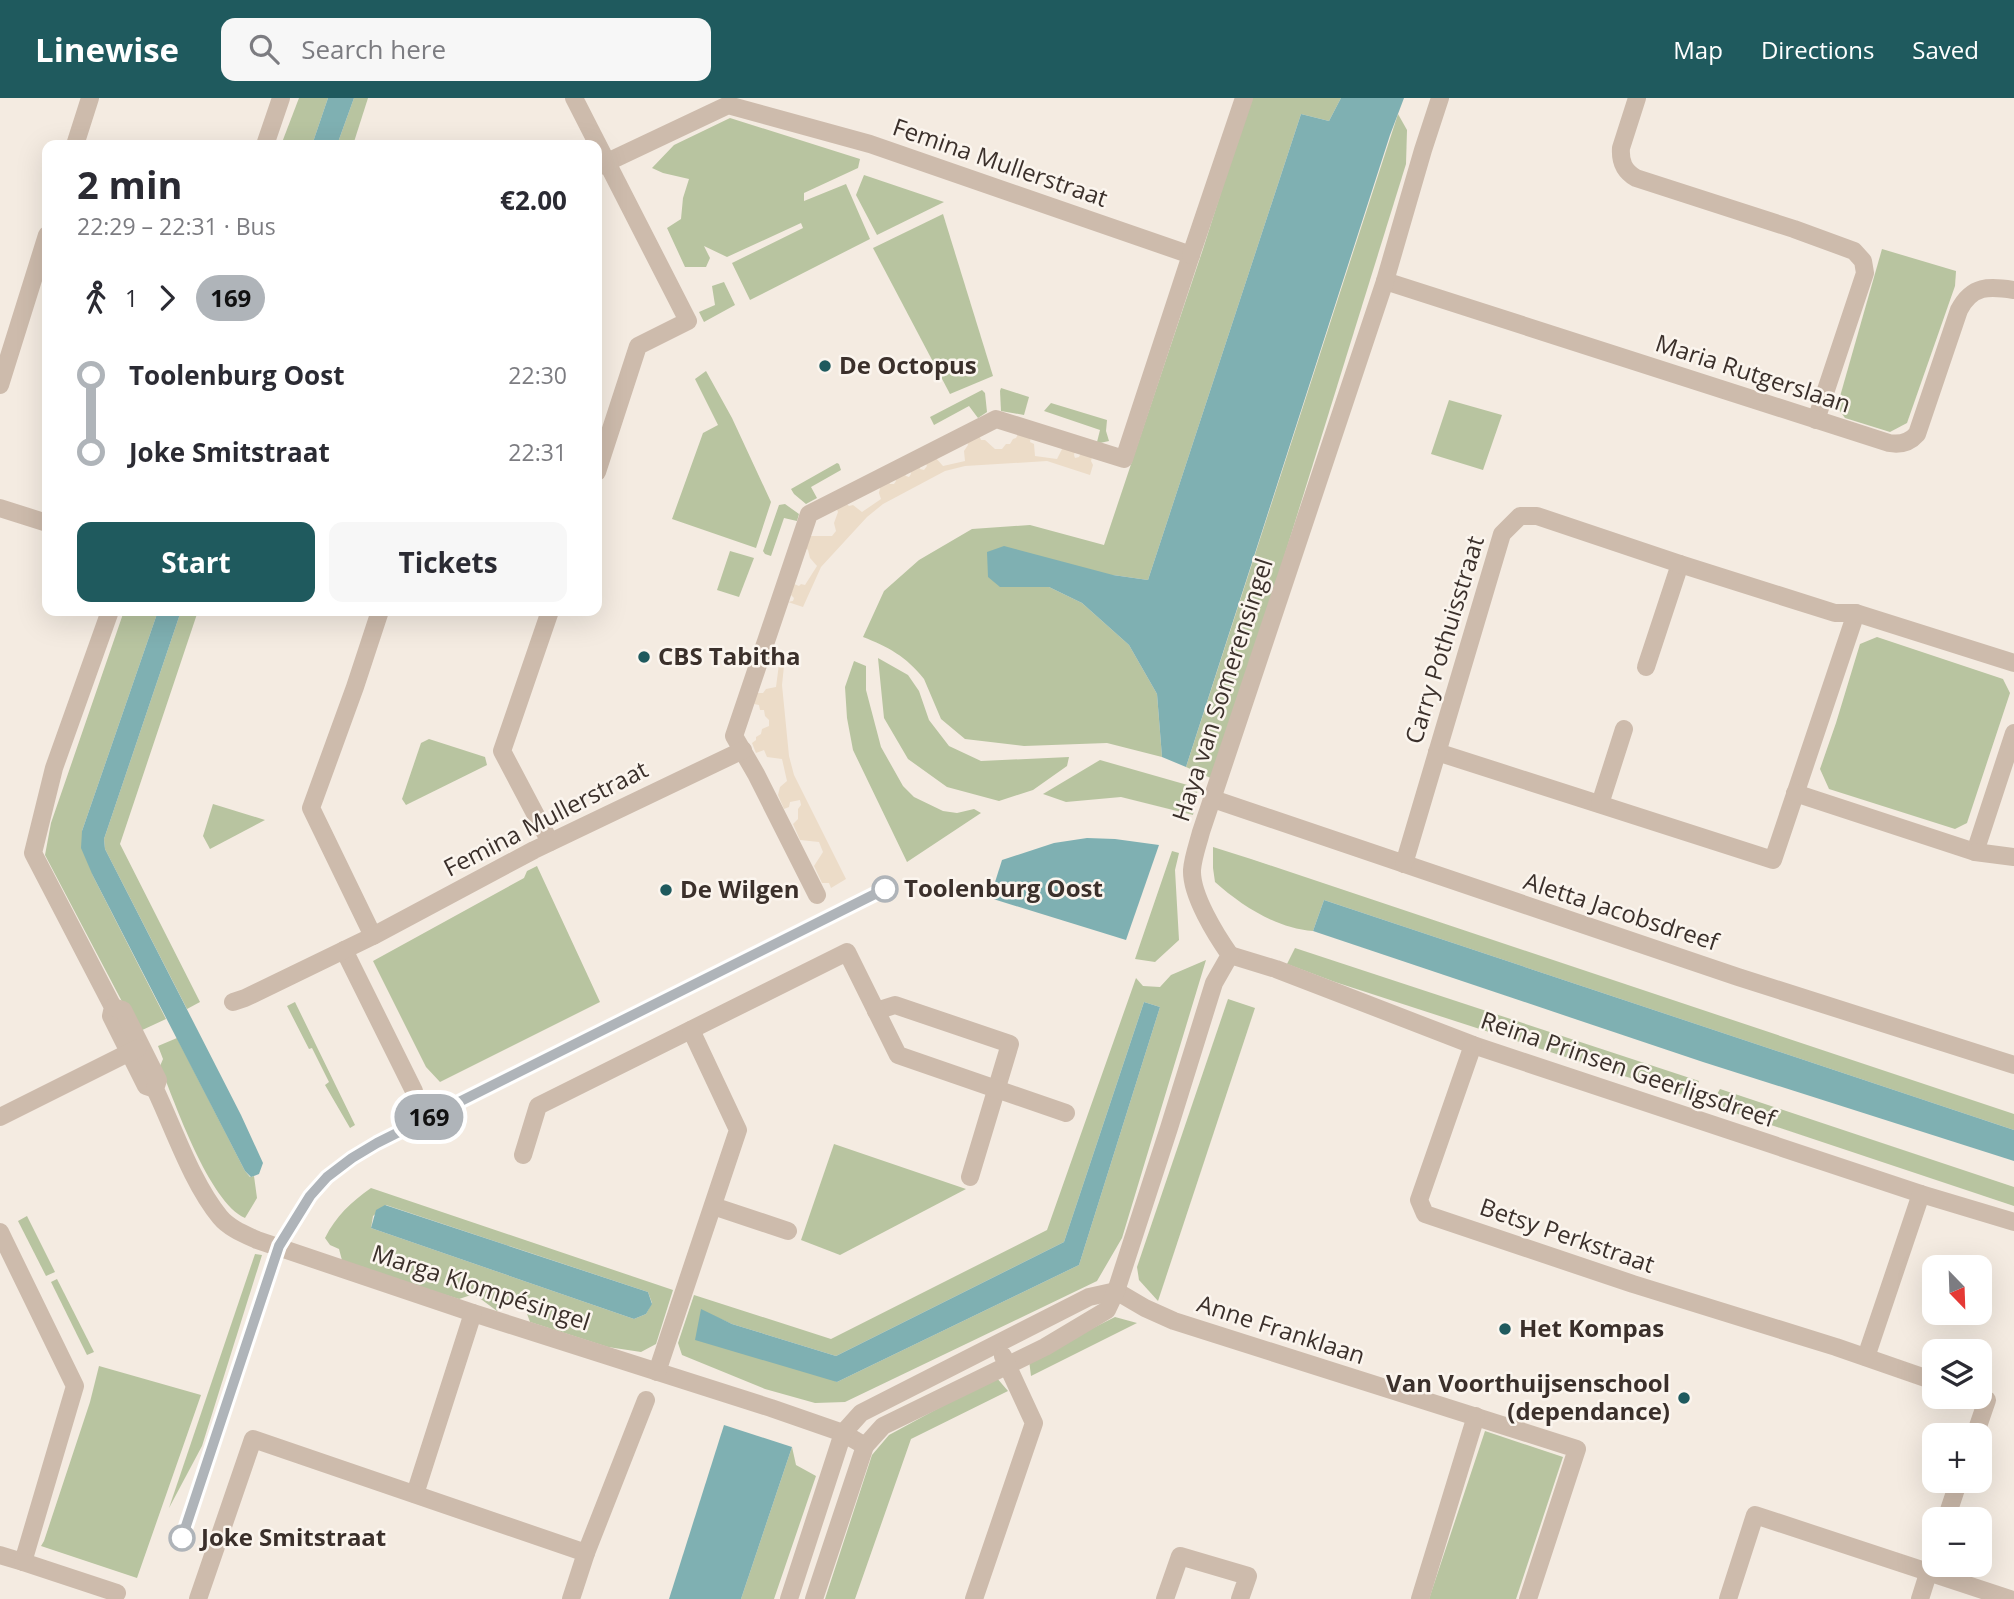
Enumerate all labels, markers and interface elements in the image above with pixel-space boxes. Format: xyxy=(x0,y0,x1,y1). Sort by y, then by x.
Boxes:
search box xyxy=(221,18,711,81)
text: Linewise xyxy=(35,27,179,72)
icon: search xyxy=(245,30,283,68)
text: Search here xyxy=(301,31,446,67)
text: Map xyxy=(1673,33,1723,66)
text: Directions xyxy=(1761,33,1874,66)
text: Saved xyxy=(1912,33,1979,66)
street label: Femina Mullerstraat xyxy=(889,109,1112,214)
text: 2 min xyxy=(77,158,182,210)
text: €2.00 xyxy=(500,182,567,218)
text: 22:29 – 22:31 · Bus xyxy=(77,210,276,242)
icon: walk xyxy=(77,279,115,317)
icon: forward xyxy=(148,279,186,317)
text: 169 xyxy=(210,281,251,314)
text: 1 xyxy=(125,282,138,314)
street label: Maria Rutgerslaan xyxy=(1652,325,1855,420)
place label: De Octopus xyxy=(839,348,977,381)
text: Toolenburg Oost xyxy=(129,357,344,393)
marker: De Octopus xyxy=(817,358,833,374)
text: 22:30 xyxy=(508,359,567,391)
text: Joke Smitstraat xyxy=(129,434,330,470)
text: 22:31 xyxy=(508,436,567,468)
button: Start xyxy=(77,522,315,602)
button: Tickets xyxy=(329,522,567,602)
street label: Carry Pothuisstraat xyxy=(1396,532,1491,748)
street label: Haya van Somerensingel xyxy=(1163,554,1280,825)
place label: CBS Tabitha xyxy=(658,639,800,672)
marker: CBS Tabitha xyxy=(636,649,652,665)
street label: Femina Mullerstraat xyxy=(438,752,653,883)
street label: Aletta Jacobsdreef xyxy=(1520,864,1725,958)
place label: Toolenburg Oost xyxy=(904,871,1103,904)
place label: De Wilgen xyxy=(680,872,800,905)
marker: Toolenburg Oost xyxy=(872,876,898,902)
marker: De Wilgen xyxy=(658,882,674,898)
street label: Reina Prinsen Geerligsdreef xyxy=(1477,1003,1782,1135)
line badge: 169 xyxy=(389,1094,469,1140)
text: 169 xyxy=(408,1100,450,1133)
street label: Betsy Perkstraat xyxy=(1476,1189,1659,1280)
street label: Marga Klompésingel xyxy=(368,1236,595,1337)
north arrow xyxy=(1922,1255,1992,1325)
map controls xyxy=(1922,1255,1992,1577)
street label: Anne Franklaan xyxy=(1193,1286,1370,1371)
place label: Het Kompas xyxy=(1519,1311,1664,1344)
marker: Het Kompas xyxy=(1497,1321,1513,1337)
button: layers xyxy=(1922,1339,1992,1409)
place label: Van Voorthuijsenschool (dependance) xyxy=(1386,1366,1670,1427)
marker: Van Voorthuijsenschool (dependance) xyxy=(1676,1390,1692,1406)
button: + xyxy=(1922,1423,1992,1493)
button: − xyxy=(1922,1507,1992,1577)
place label: Joke Smitstraat xyxy=(199,1520,386,1553)
marker: Joke Smitstraat xyxy=(169,1525,195,1551)

